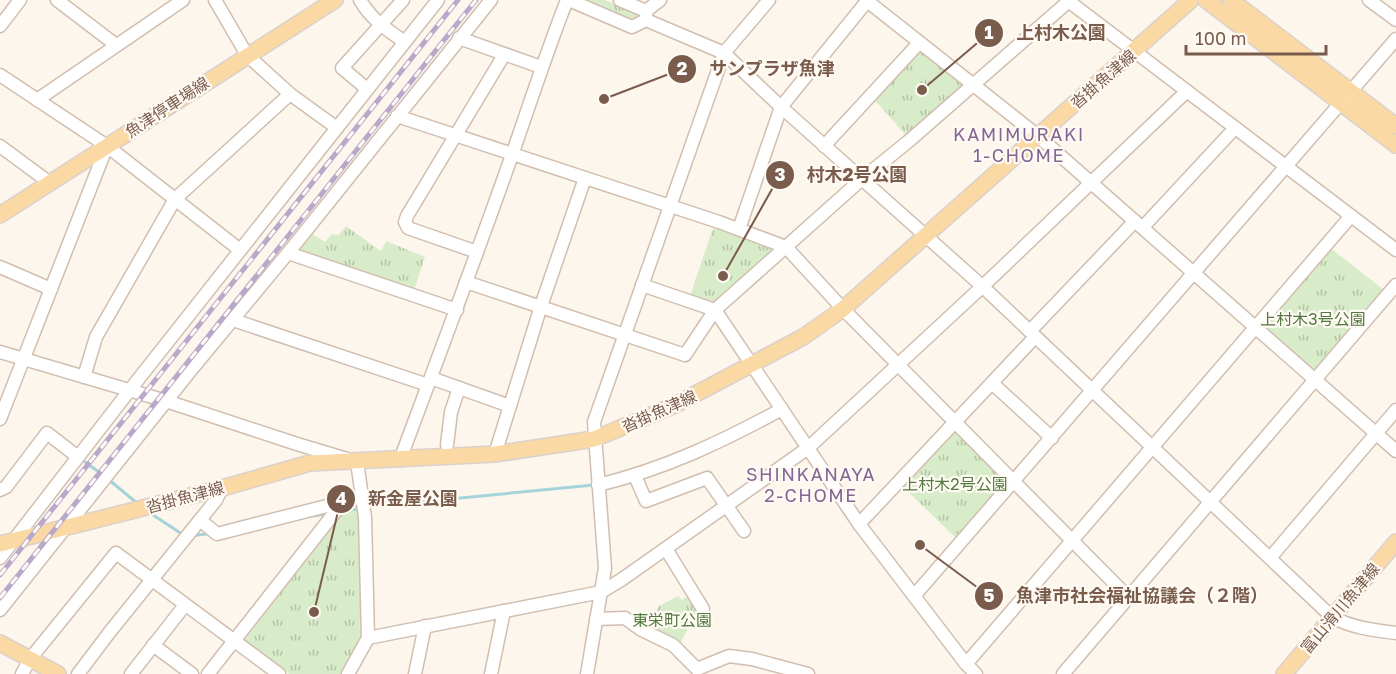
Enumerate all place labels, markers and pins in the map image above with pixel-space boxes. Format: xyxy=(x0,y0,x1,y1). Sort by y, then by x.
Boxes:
callout: 上村木公園 xyxy=(974,15,1118,51)
callout: サンプラザ魚津 xyxy=(667,51,847,87)
callout: 村木2号公園 xyxy=(765,157,920,193)
callout: 新金屋公園 xyxy=(326,481,470,517)
callout: 魚津市社会福祉協議会（２階） xyxy=(974,578,1280,614)

